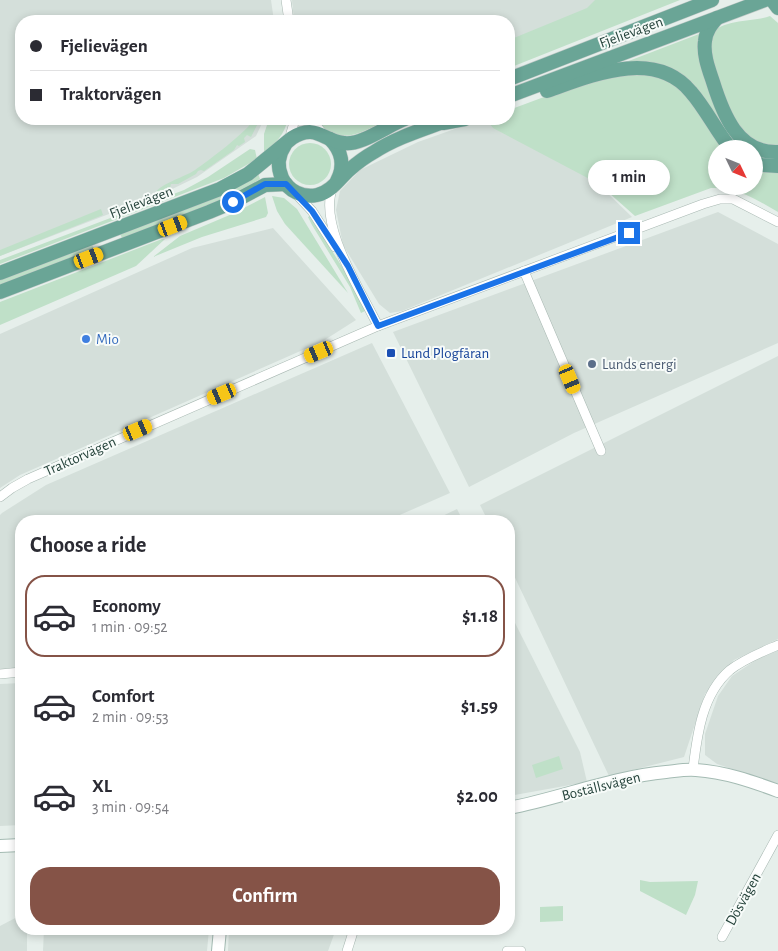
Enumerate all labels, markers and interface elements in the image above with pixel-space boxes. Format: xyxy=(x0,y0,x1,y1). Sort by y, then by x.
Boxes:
street label: Fjelievägen xyxy=(597,14,665,51)
text: Fjelievägen xyxy=(60,37,148,56)
text: Traktorvägen xyxy=(60,85,162,104)
north arrow xyxy=(708,140,762,195)
map controls xyxy=(708,140,763,195)
callout: 1 min xyxy=(588,160,670,196)
text: 1 min xyxy=(612,169,646,185)
street label: Fjelievägen xyxy=(107,184,175,221)
route start xyxy=(222,191,244,213)
car xyxy=(156,214,189,238)
route end xyxy=(618,222,640,244)
car xyxy=(72,246,105,270)
place label: Mio xyxy=(96,332,119,347)
marker: Mio xyxy=(80,333,92,345)
car xyxy=(302,339,335,365)
place label: Lund Plogfåran xyxy=(401,346,489,361)
marker: Lund Plogfåran xyxy=(385,347,397,359)
place label: Lunds energi xyxy=(602,357,677,372)
marker: Lunds energi xyxy=(586,358,598,370)
car xyxy=(557,362,582,396)
car xyxy=(205,381,238,407)
car xyxy=(121,417,154,443)
street label: Traktorvägen xyxy=(42,434,118,479)
text: Choose a ride xyxy=(30,534,146,556)
icon: car xyxy=(32,594,77,639)
text: Economy xyxy=(92,597,161,616)
text: $1.18 xyxy=(462,607,498,626)
text: 1 min · 09:52 xyxy=(92,619,168,635)
icon: car xyxy=(32,684,77,729)
text: Comfort xyxy=(92,687,154,706)
text: $1.59 xyxy=(461,697,498,716)
text: 2 min · 09:53 xyxy=(92,709,169,725)
street label: Boställsvägen xyxy=(560,769,642,803)
icon: car xyxy=(32,774,77,819)
text: XL xyxy=(92,777,112,796)
text: $2.00 xyxy=(456,787,498,806)
text: 3 min · 09:54 xyxy=(92,799,169,815)
button: Confirm xyxy=(30,867,500,925)
street label: Dösvägen xyxy=(723,870,764,928)

